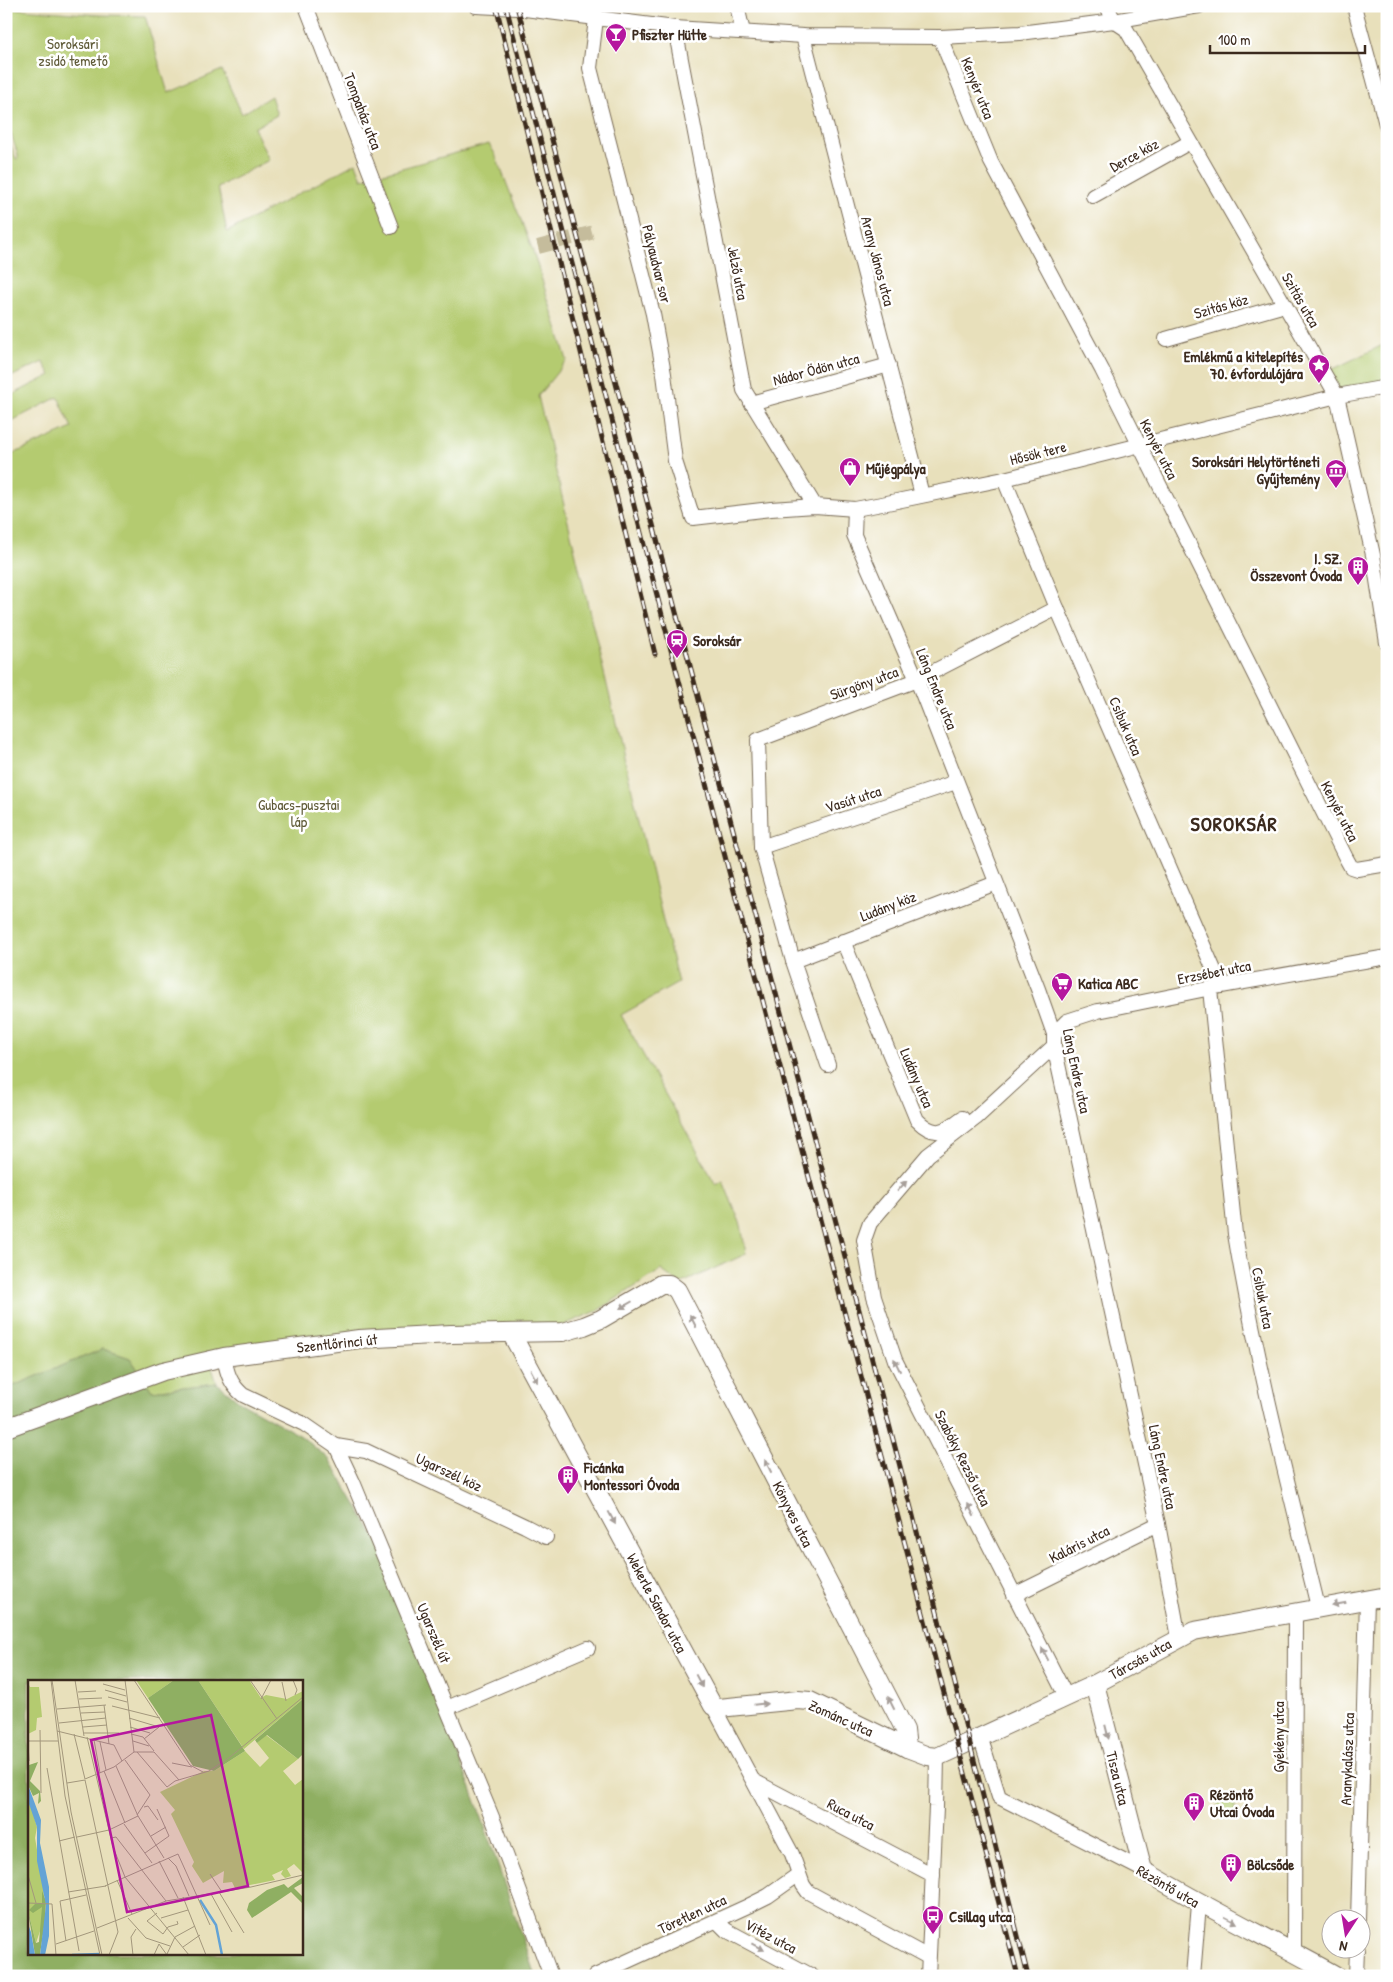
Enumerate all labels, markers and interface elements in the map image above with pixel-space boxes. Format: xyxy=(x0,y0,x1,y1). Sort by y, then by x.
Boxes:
bar icon: Pfiszter Hütte xyxy=(604,22,628,53)
scale bar xyxy=(1210,22,1366,54)
place label: Pfiszter Hütte xyxy=(632,24,707,45)
text: 100 m xyxy=(1218,29,1251,50)
park label: Soroksári zsidó temető xyxy=(38,33,108,71)
street label: Kenyér utca xyxy=(956,54,1000,122)
street label: Tompaház utca xyxy=(339,70,387,152)
street label: Derce köz xyxy=(1106,133,1163,177)
street label: Arany János utca xyxy=(856,214,900,308)
street label: Pályaudvar sor xyxy=(637,223,677,305)
street label: Jelző utca xyxy=(723,244,754,302)
street label: Szitás utca xyxy=(1277,269,1325,331)
street label: Szitás köz xyxy=(1191,288,1251,324)
place label: Emlékmű a kitelepítés 70. évfordulójára xyxy=(1184,346,1303,384)
street label: Nádor Ödön utca xyxy=(771,347,861,391)
place icon: Emlékmű a kitelepítés 70. évfordulójára xyxy=(1307,353,1331,384)
street label: Kenyér utca xyxy=(1135,415,1183,483)
street label: Hősök tere xyxy=(1008,436,1068,470)
place label: Soroksári Helytörténeti Gyűjtemény xyxy=(1192,451,1321,490)
shop icon: Műjégpálya xyxy=(838,456,862,487)
place label: Műjégpálya xyxy=(866,458,926,480)
museum icon: Soroksári Helytörténeti Gyűjtemény xyxy=(1324,458,1348,489)
place label: I. SZ. Összevont Óvoda xyxy=(1250,548,1342,586)
building icon: I. SZ. Összevont Óvoda xyxy=(1346,555,1370,586)
station icon: Soroksár xyxy=(665,628,689,659)
place label: Soroksár xyxy=(693,630,742,651)
street label: Láng Endre utca xyxy=(911,645,963,733)
street label: Sürgöny utca xyxy=(827,661,901,705)
street label: Csibuk utca xyxy=(1104,693,1148,759)
street label: Kenyér utca xyxy=(1316,777,1364,845)
street label: Vasút utca xyxy=(822,780,884,818)
park label: Gubacs-pusztai láp xyxy=(258,794,340,832)
district label: SOROKSÁR xyxy=(1191,810,1277,837)
street label: Ludány köz xyxy=(857,885,920,926)
street label: Erzsébet utca xyxy=(1176,955,1253,989)
supermarket icon: Katica ABC xyxy=(1050,971,1074,1002)
place label: Katica ABC xyxy=(1078,973,1139,994)
street label: Láng Endre utca xyxy=(1058,1027,1096,1115)
street label: Ludány utca xyxy=(895,1045,939,1111)
one-way arrow xyxy=(896,1179,907,1192)
street label: Csibuk utca xyxy=(1247,1266,1279,1331)
one-way arrow xyxy=(619,1300,632,1309)
one-way arrow xyxy=(689,1314,697,1329)
street label: Szentlőrinci út xyxy=(296,1328,379,1358)
one-way arrow xyxy=(893,1358,901,1372)
one-way arrow xyxy=(530,1369,539,1382)
street label: Szabóky Rezső utca xyxy=(930,1407,996,1510)
street label: Láng Endre utca xyxy=(1144,1423,1182,1511)
street label: Ugarszél köz xyxy=(412,1448,486,1497)
place label: Ficánka Montessori Óvoda xyxy=(583,1457,679,1495)
one-way arrow xyxy=(764,1458,772,1473)
building icon: Ficánka Montessori Óvoda xyxy=(556,1464,580,1495)
street label: Könyves utca xyxy=(768,1478,819,1551)
one-way arrow xyxy=(967,1502,975,1517)
one-way arrow xyxy=(608,1511,616,1526)
street label: Kaláris utca xyxy=(1045,1520,1113,1568)
street label: Wekerle Sándor utca xyxy=(622,1549,692,1657)
street label: Ugarszél út xyxy=(412,1600,456,1667)
one-way arrow xyxy=(1330,1600,1346,1608)
street label: Tárcsás utca xyxy=(1105,1633,1175,1685)
one-way arrow xyxy=(1041,1647,1049,1662)
one-way arrow xyxy=(695,1674,704,1687)
inset map xyxy=(28,1680,302,1954)
street label: Zománc utca xyxy=(805,1694,877,1742)
one-way arrow xyxy=(887,1696,895,1710)
one-way arrow xyxy=(754,1700,770,1708)
street label: Gyékény utca xyxy=(1268,1701,1289,1773)
street label: Aranykalász utca xyxy=(1335,1712,1359,1806)
one-way arrow xyxy=(1103,1724,1111,1739)
street label: Tisza utca xyxy=(1101,1749,1135,1807)
place label: Rézöntő Utcai Óvoda xyxy=(1210,1784,1274,1822)
building icon: Rézöntő Utcai Óvoda xyxy=(1182,1791,1206,1822)
street label: Ruca utca xyxy=(824,1793,878,1835)
building icon: Bölcsőde xyxy=(1219,1852,1243,1883)
place label: Bölcsőde xyxy=(1247,1854,1294,1875)
street label: Rézöntő utca xyxy=(1133,1860,1203,1913)
street label: Töretlen utca xyxy=(654,1889,730,1939)
bus stop icon: Csillag utca xyxy=(921,1904,945,1935)
place label: Csillag utca xyxy=(949,1906,1012,1928)
north arrow xyxy=(1320,1910,1370,1960)
street label: Vitéz utca xyxy=(741,1914,801,1958)
one-way arrow xyxy=(1224,1916,1238,1924)
text: N xyxy=(1337,1937,1349,1957)
one-way arrow xyxy=(750,1943,765,1951)

